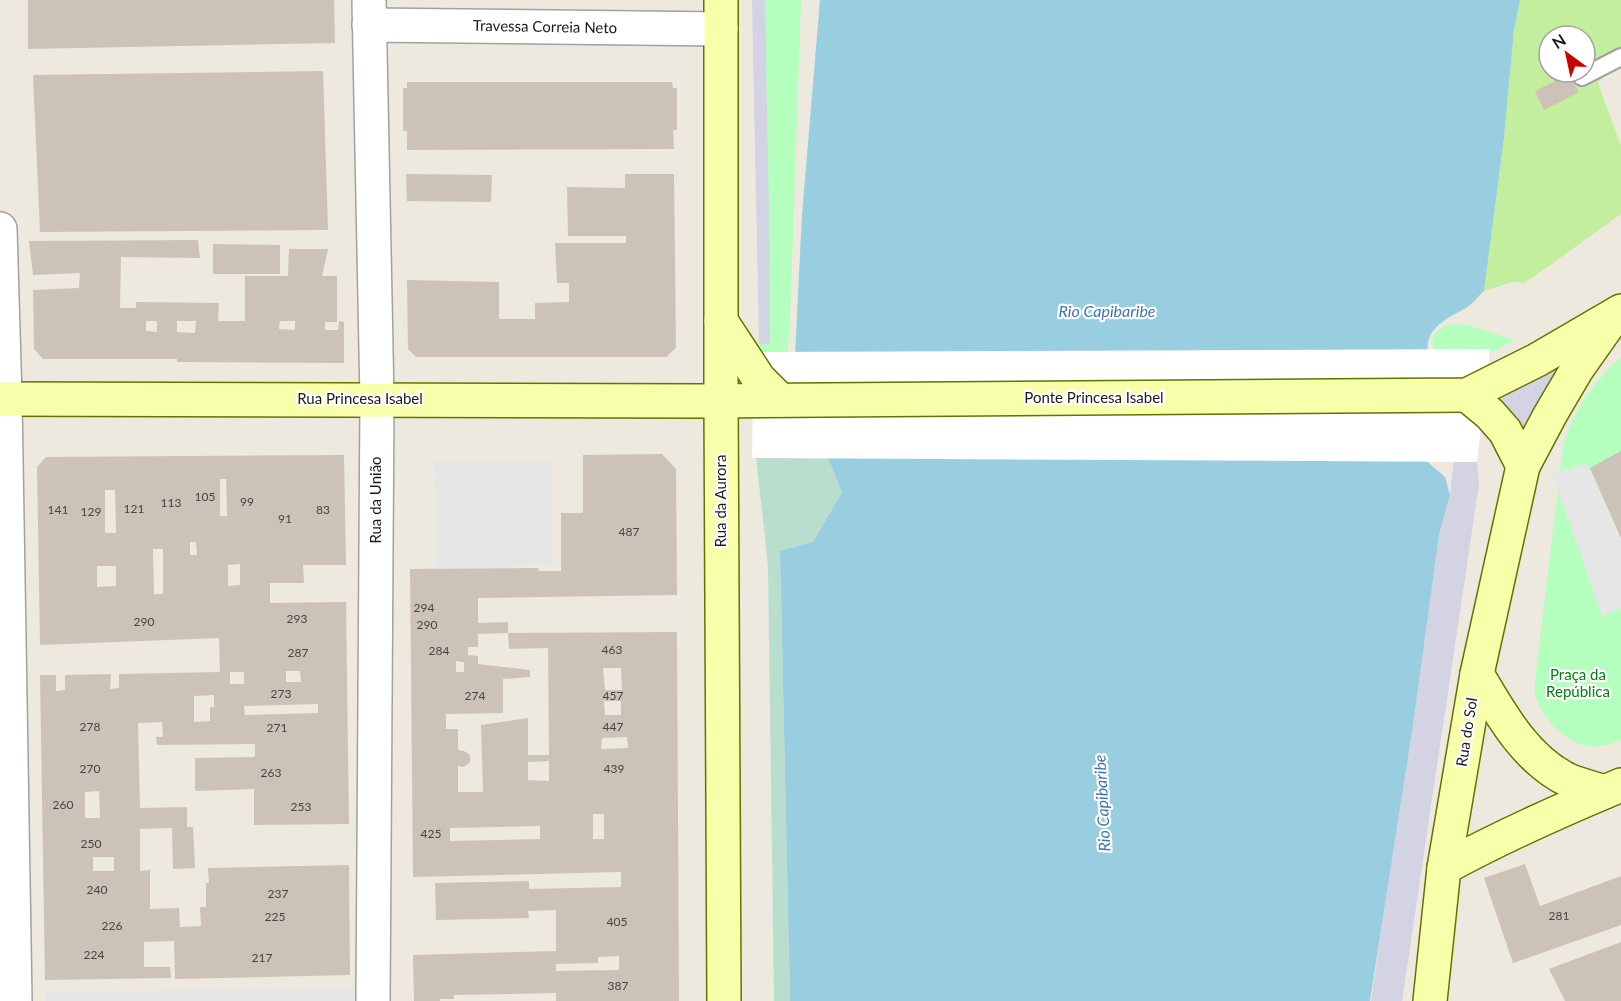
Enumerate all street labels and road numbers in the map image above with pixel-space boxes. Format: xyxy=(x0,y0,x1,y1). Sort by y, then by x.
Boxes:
street label: Travessa Correia Neto xyxy=(473,16,617,36)
street label: Ponte Princesa Isabel xyxy=(1024,388,1164,406)
street label: Rua Princesa Isabel xyxy=(297,389,423,407)
street label: Rua da Aurora xyxy=(711,455,729,547)
street label: Rua da União xyxy=(366,456,384,544)
street label: Rua do Sol xyxy=(1452,696,1480,768)

